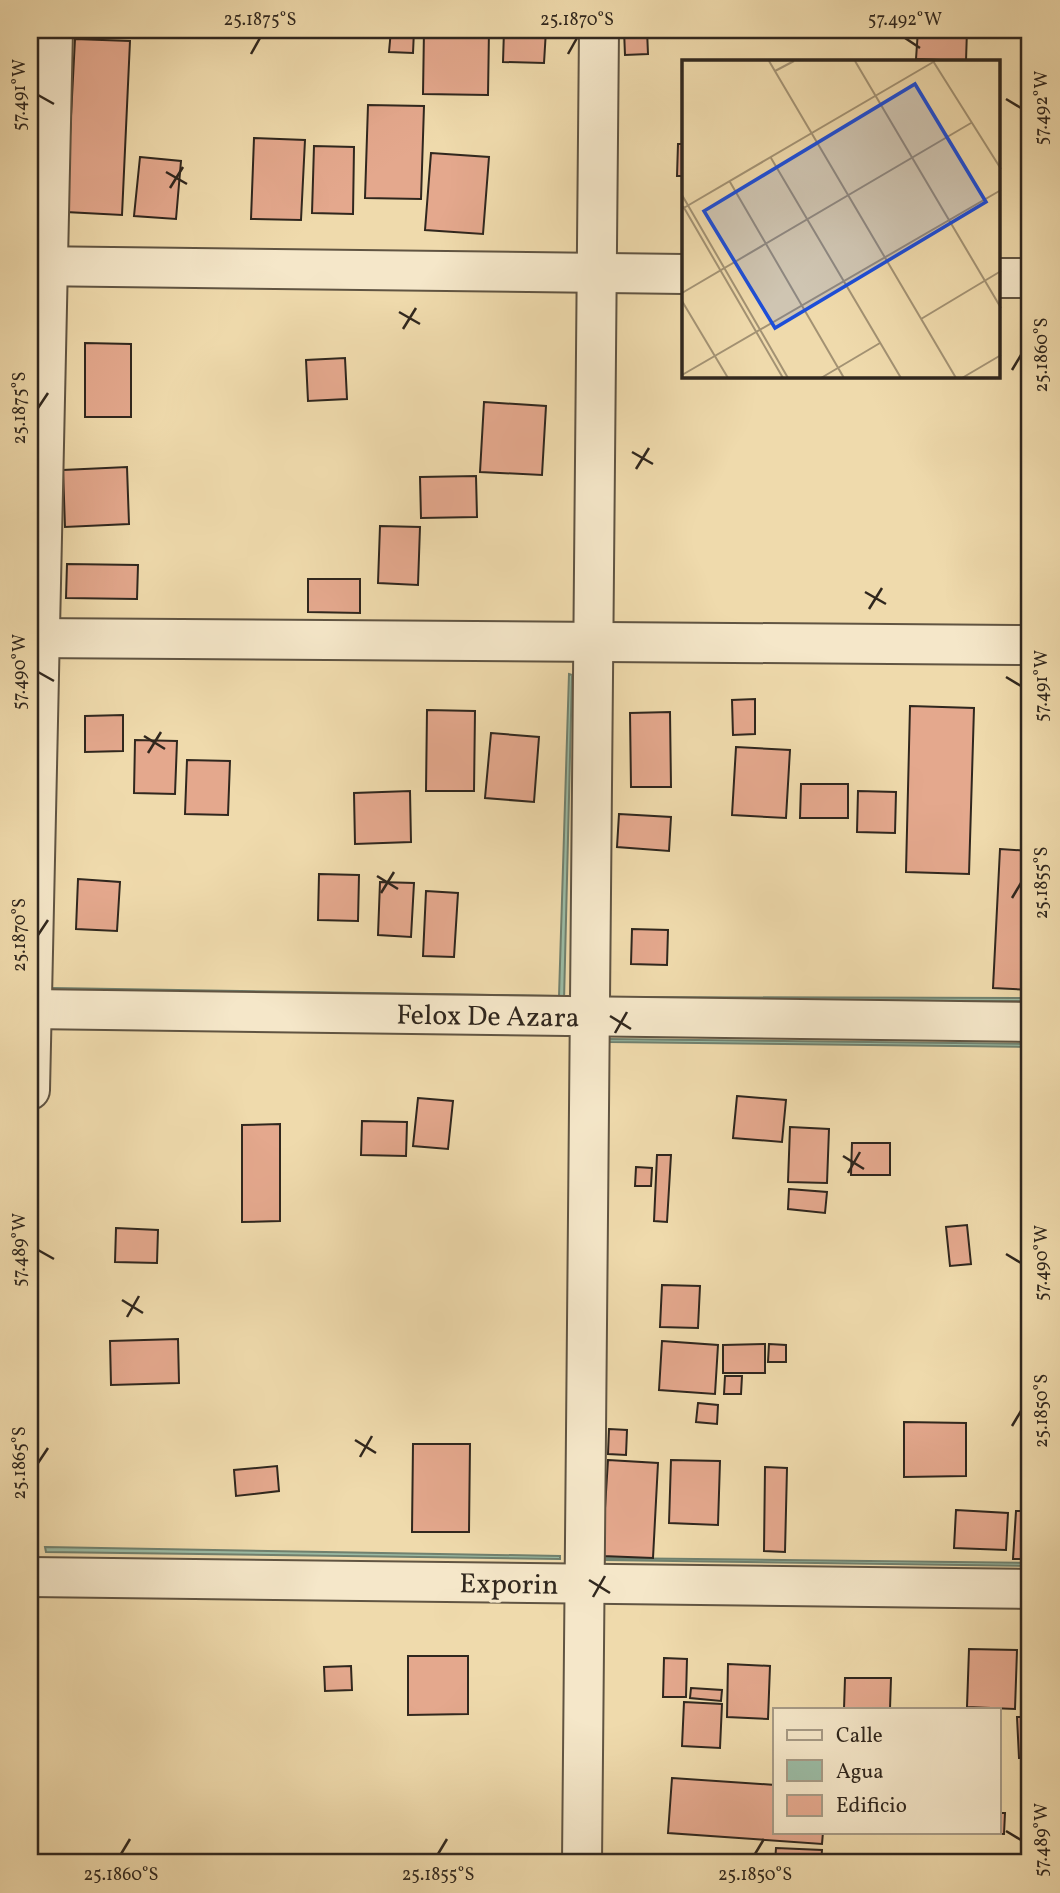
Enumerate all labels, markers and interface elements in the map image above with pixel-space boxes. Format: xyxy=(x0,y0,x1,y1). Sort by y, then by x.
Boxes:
text: 25.1875°S xyxy=(224,8,296,33)
text: 25.1870°S xyxy=(540,8,614,33)
text: 57.492°W xyxy=(868,8,942,33)
text: 57.491°W xyxy=(8,59,33,131)
inset map xyxy=(682,60,1000,378)
text: 57.492°W xyxy=(1030,71,1055,145)
text: 25.1860°S xyxy=(1030,317,1055,393)
text: 25.1875°S xyxy=(8,372,33,444)
text: 57.490°W xyxy=(8,634,33,710)
text: 57.491°W xyxy=(1030,650,1055,722)
text: 25.1855°S xyxy=(1030,847,1055,919)
text: 25.1870°S xyxy=(8,898,33,972)
street label: Felox De Azara xyxy=(396,996,580,1039)
text: 57.489°W xyxy=(8,1213,33,1287)
text: 57.490°W xyxy=(1030,1225,1055,1301)
text: 25.1850°S xyxy=(1030,1374,1055,1448)
text: 25.1865°S xyxy=(8,1426,33,1500)
street label: Exporin xyxy=(459,1565,559,1606)
legend xyxy=(773,1708,1000,1834)
text: Calle xyxy=(836,1722,883,1751)
text: Agua xyxy=(836,1758,884,1787)
text: Edificio xyxy=(836,1792,907,1821)
text: 57.489°W xyxy=(1030,1803,1055,1877)
text: 25.1860°S xyxy=(83,1863,159,1888)
text: 25.1855°S xyxy=(402,1863,474,1888)
text: 25.1850°S xyxy=(718,1863,792,1888)

